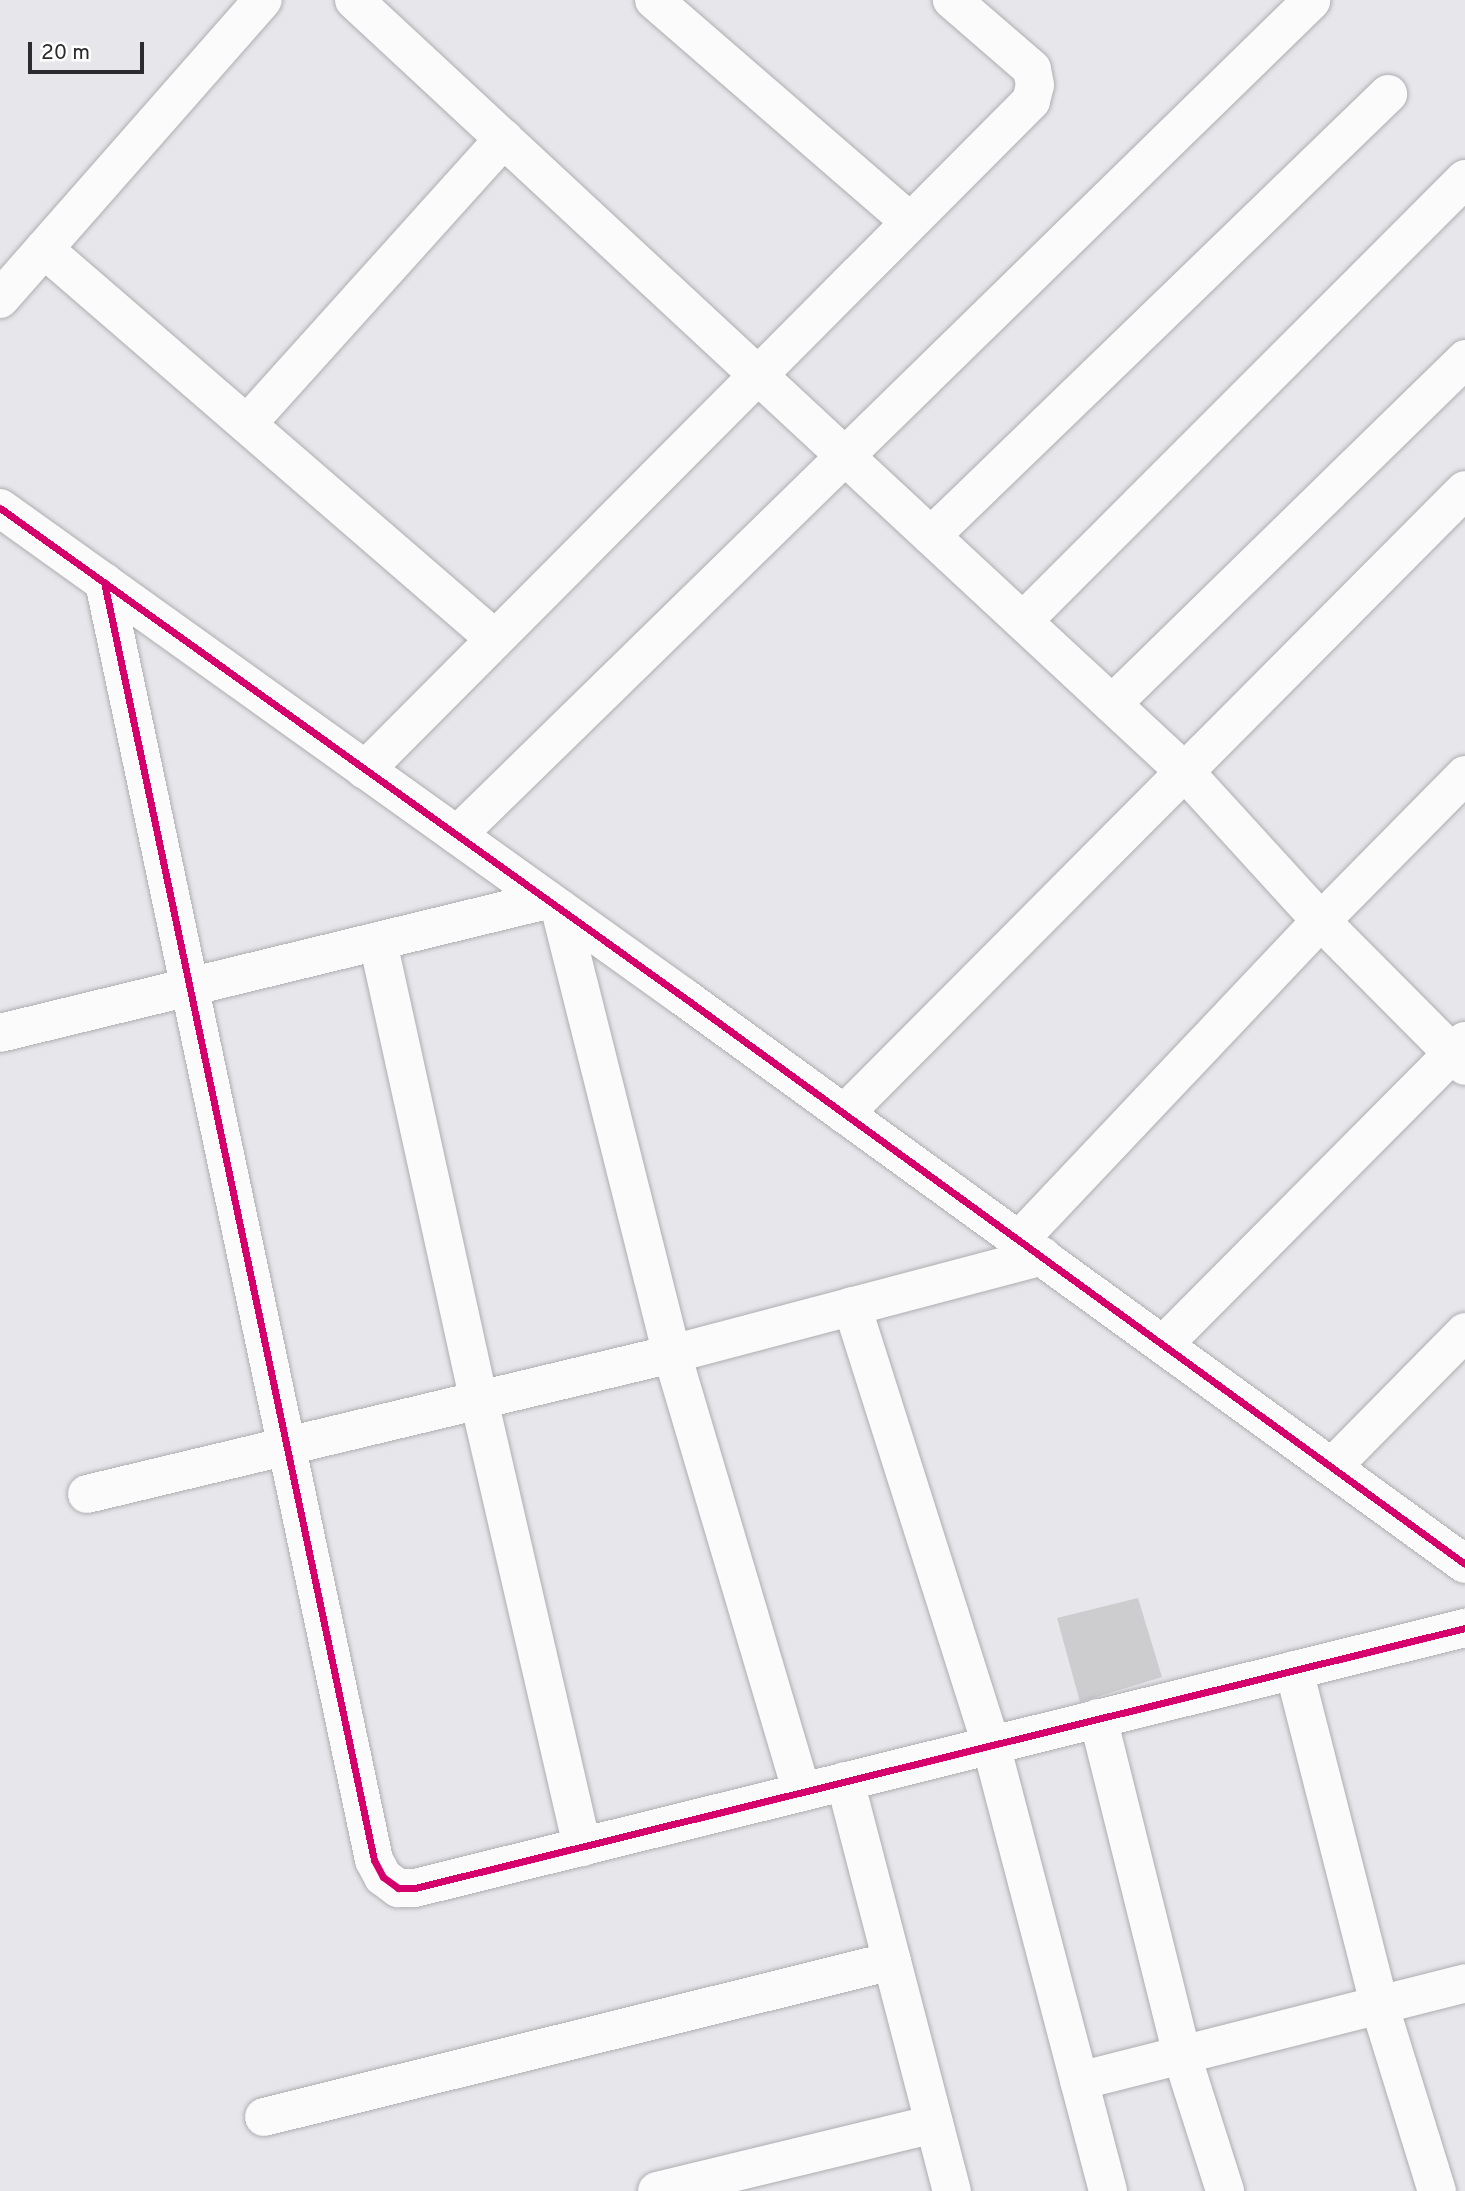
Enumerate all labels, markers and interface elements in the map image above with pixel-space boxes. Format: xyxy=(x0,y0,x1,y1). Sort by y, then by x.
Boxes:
scale bar xyxy=(32,28,147,72)
text: 20 m xyxy=(41,40,90,67)

